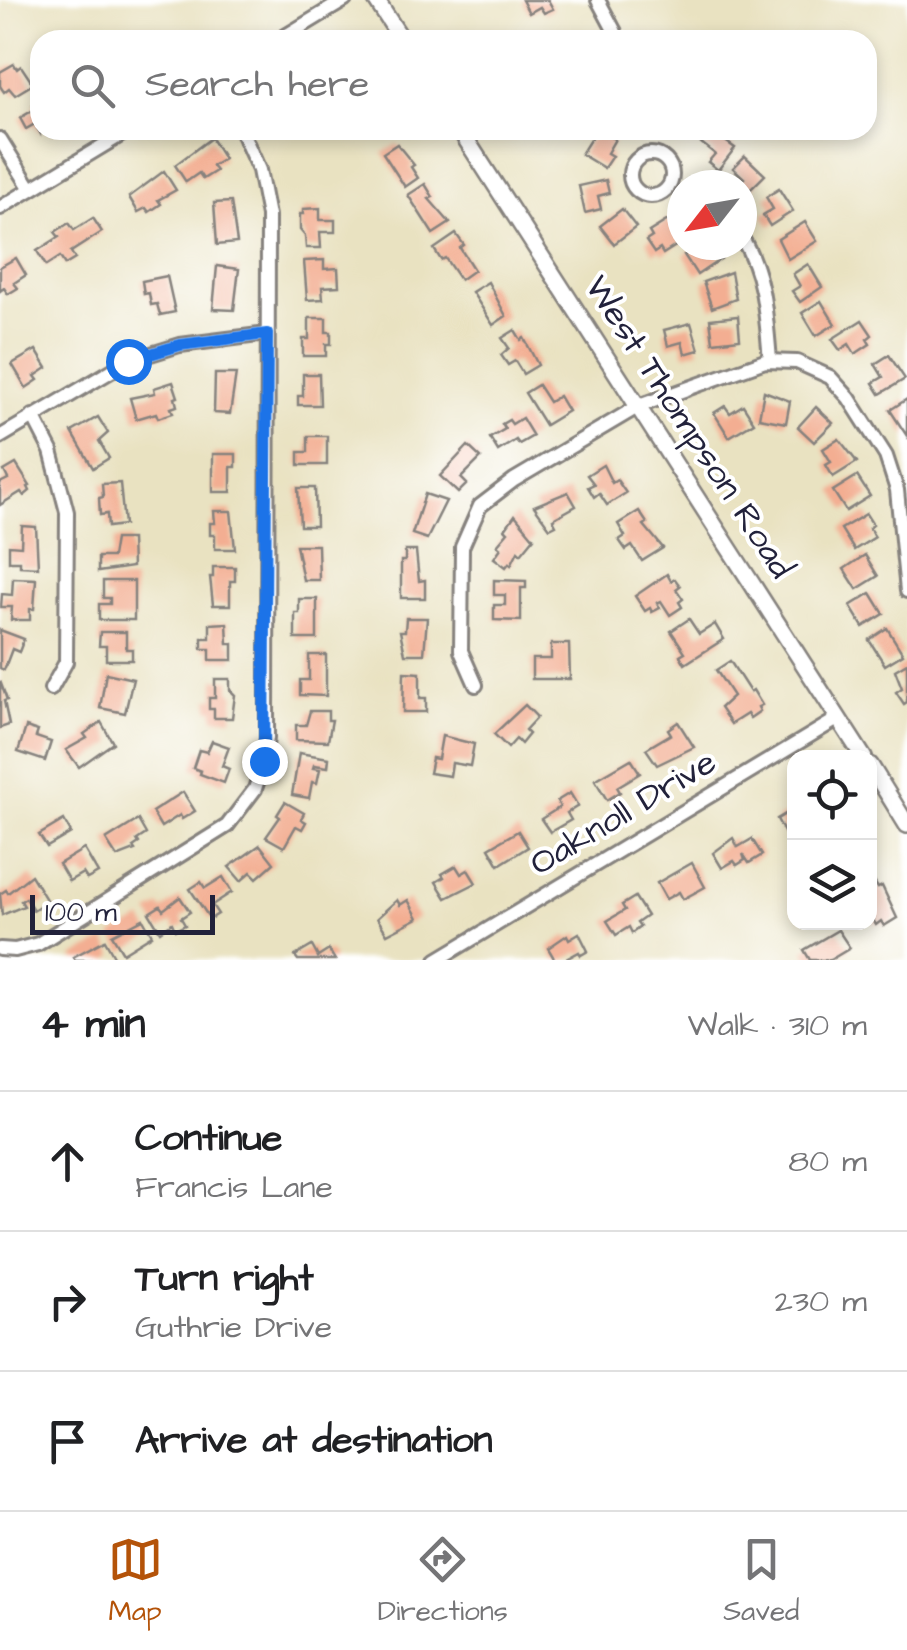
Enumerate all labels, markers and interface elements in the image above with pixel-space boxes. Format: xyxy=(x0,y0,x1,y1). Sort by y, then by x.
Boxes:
search box xyxy=(30,30,877,140)
icon: search xyxy=(65,58,120,113)
text: Search here xyxy=(145,59,369,111)
north arrow xyxy=(667,170,757,260)
street label: West Thompson Road xyxy=(573,266,806,588)
route start xyxy=(106,339,152,385)
street label: Oaknoll Drive xyxy=(521,738,725,888)
route end xyxy=(242,739,288,785)
map controls xyxy=(787,750,877,930)
button: locate xyxy=(787,750,877,840)
button: layers xyxy=(787,840,877,930)
scale bar xyxy=(30,890,215,934)
text: 100 m xyxy=(45,893,117,932)
text: 4 min xyxy=(40,996,145,1054)
text: Walk · 310 m xyxy=(688,1003,867,1048)
text: Continue xyxy=(135,1113,282,1165)
icon: ahead xyxy=(40,1134,95,1189)
text: 80 m xyxy=(788,1139,867,1184)
text: Francis Lane xyxy=(135,1165,333,1210)
text: Turn right xyxy=(135,1253,314,1305)
icon: right xyxy=(40,1274,95,1329)
text: 230 m xyxy=(775,1279,867,1324)
text: Guthrie Drive xyxy=(135,1305,332,1350)
icon: arrive xyxy=(40,1414,95,1469)
text: Arrive at destination xyxy=(135,1415,492,1467)
tab: Map xyxy=(108,1532,163,1631)
tab: Directions xyxy=(378,1532,508,1631)
tab: Saved xyxy=(723,1532,799,1631)

